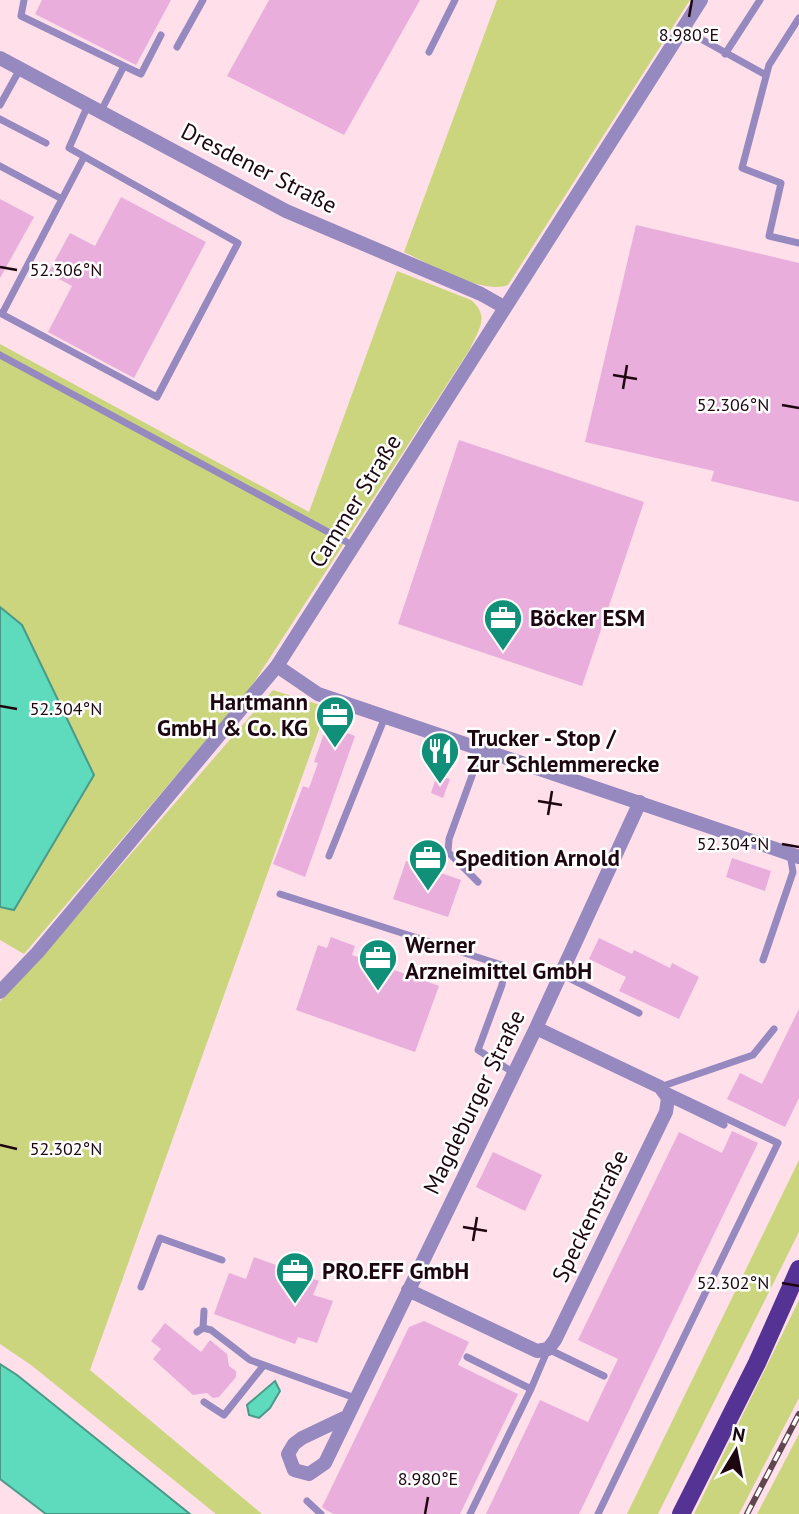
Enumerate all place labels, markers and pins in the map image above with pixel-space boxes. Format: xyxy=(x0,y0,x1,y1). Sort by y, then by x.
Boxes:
office icon: Böcker ESM xyxy=(482,597,524,652)
place label: Böcker ESM xyxy=(530,603,645,632)
place label: Hartmann GmbH & Co. KG xyxy=(157,687,308,742)
office icon: Hartmann GmbH & Co. KG xyxy=(314,694,356,749)
place label: Trucker - Stop / Zur Schlemmerecke xyxy=(467,723,660,778)
restaurant icon: Trucker - Stop / Zur Schlemmerecke xyxy=(419,730,461,785)
office icon: Spedition Arnold xyxy=(407,837,449,892)
place label: Spedition Arnold xyxy=(455,843,620,872)
place label: Werner Arzneimittel GmbH xyxy=(405,930,592,985)
office icon: Werner Arzneimittel GmbH xyxy=(357,937,399,992)
office icon: PRO.EFF GmbH xyxy=(274,1250,316,1305)
place label: PRO.EFF GmbH xyxy=(322,1256,469,1285)

